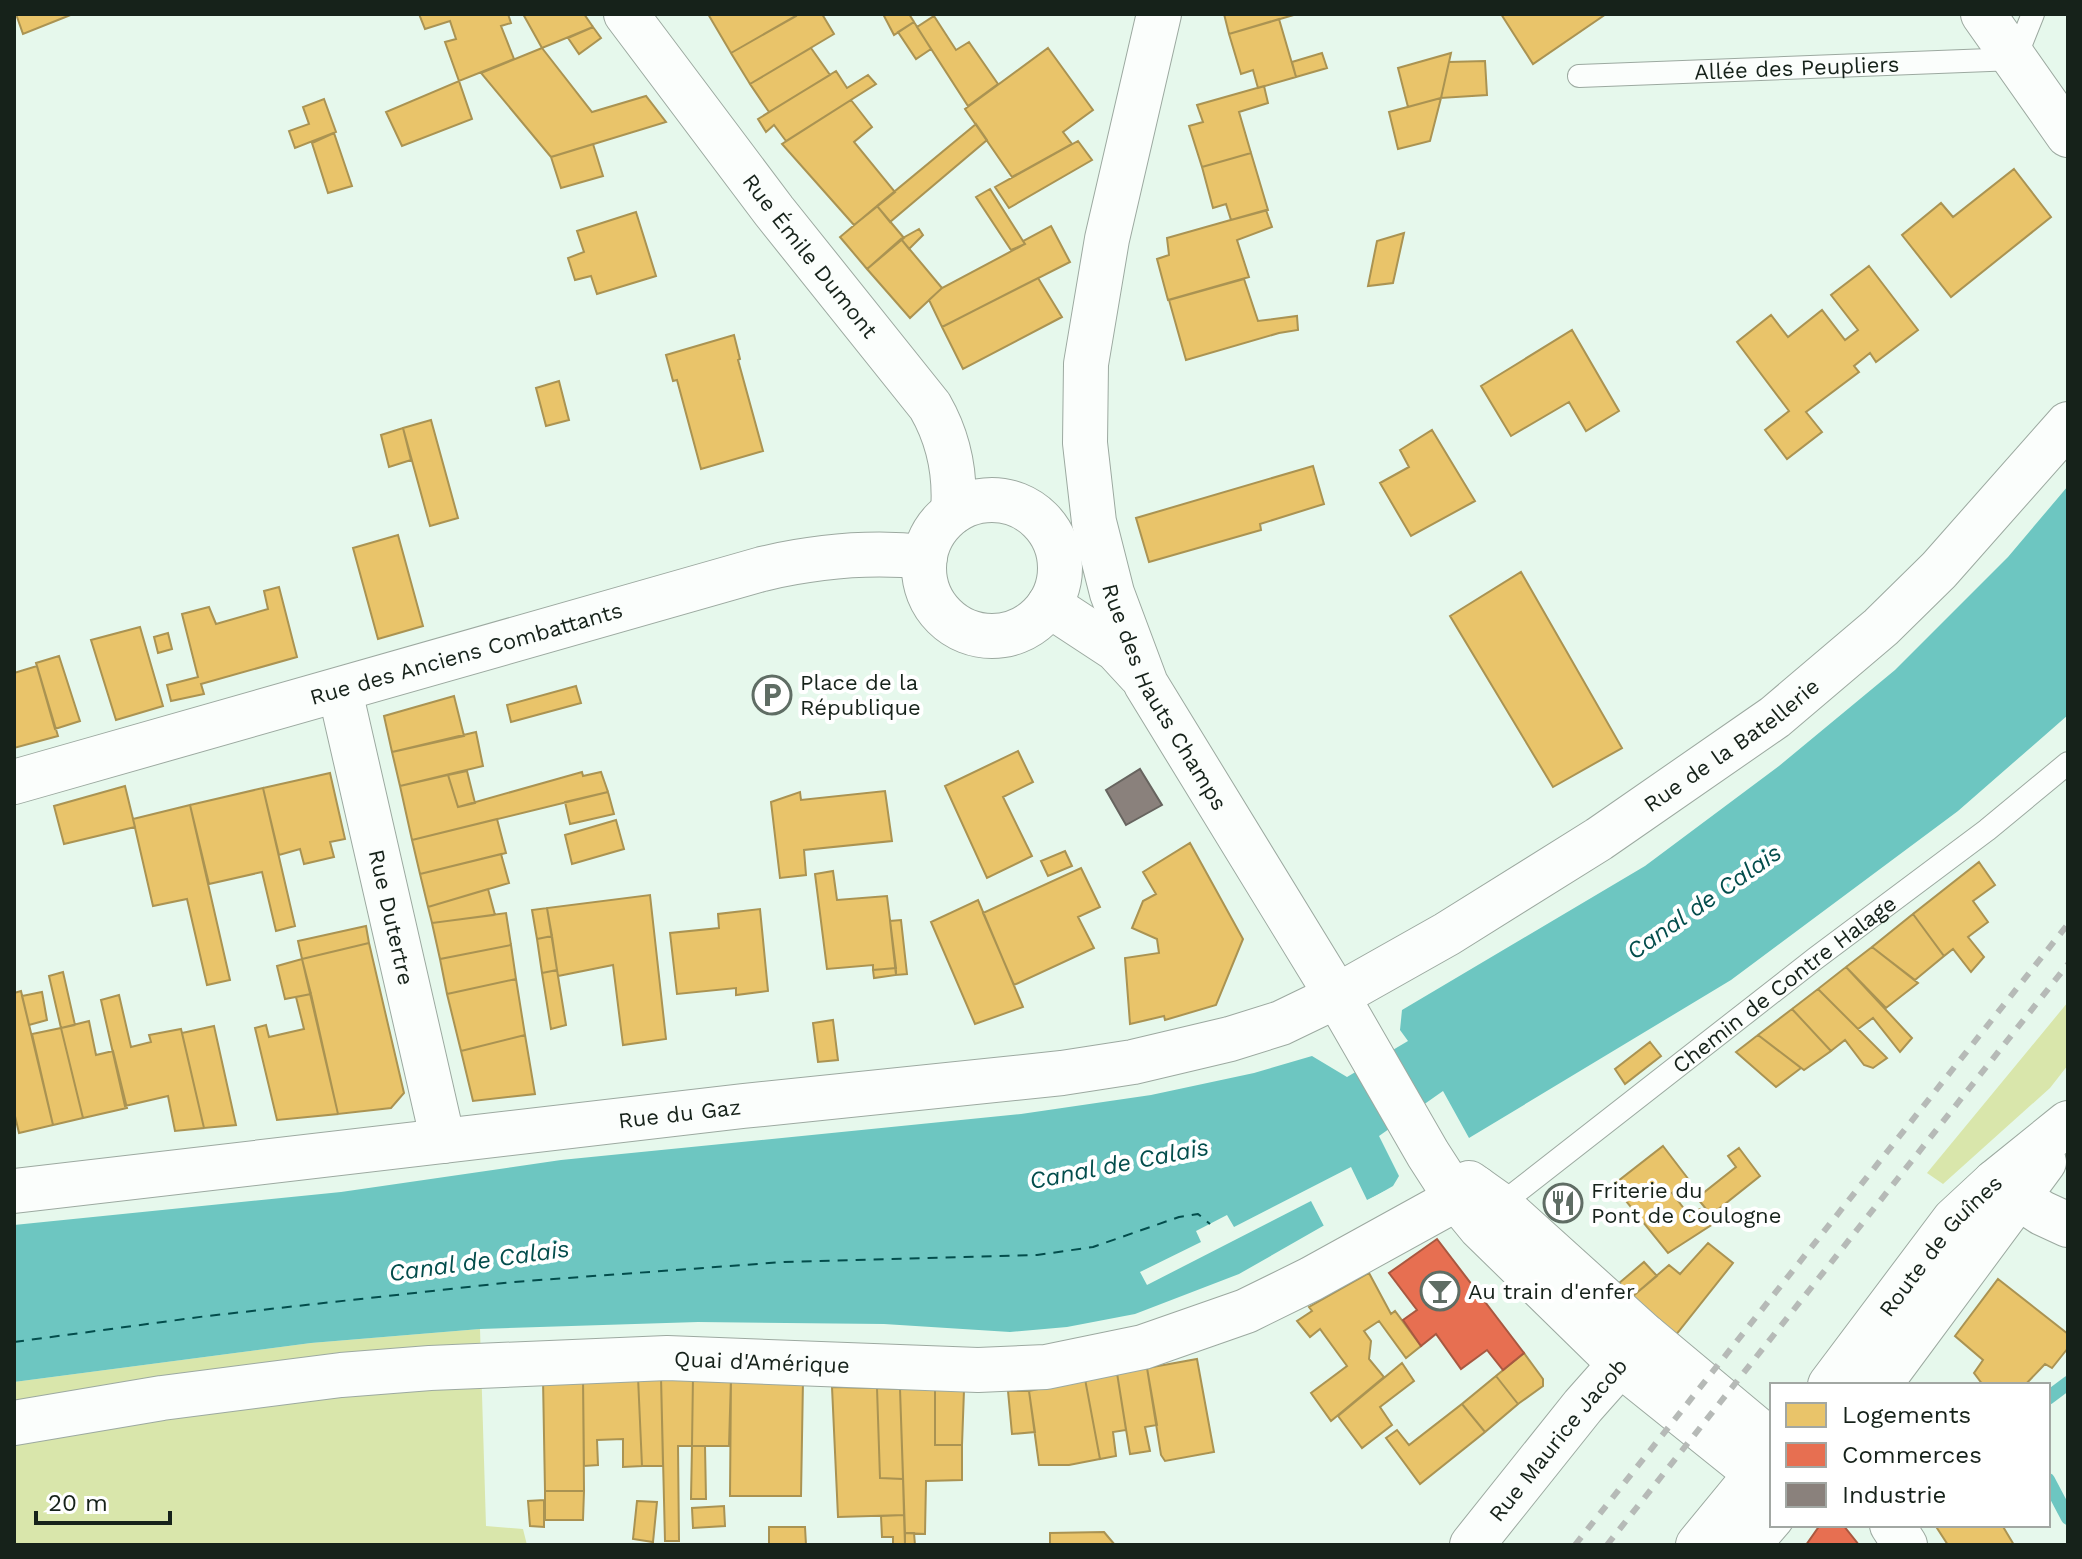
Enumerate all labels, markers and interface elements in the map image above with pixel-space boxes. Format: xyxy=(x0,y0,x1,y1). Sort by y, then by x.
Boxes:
street label: Allée des Peupliers xyxy=(1694,52,1900,84)
street label: Rue Émile Dumont xyxy=(737,169,883,343)
street label: Rue des Hauts Champs xyxy=(1097,581,1232,815)
street label: Rue des Anciens Combattants xyxy=(307,597,625,710)
place label: Place de la République xyxy=(800,670,921,720)
street label: Rue de la Batellerie xyxy=(1639,673,1824,817)
parking icon: Place de la République xyxy=(751,674,793,716)
water label: Canal de Calais xyxy=(1621,838,1787,966)
street label: Rue Dutertre xyxy=(364,847,419,988)
street label: Chemin de Contre Halage xyxy=(1668,891,1901,1078)
street label: Rue du Gaz xyxy=(617,1094,742,1133)
water label: Canal de Calais xyxy=(1027,1133,1211,1195)
street label: Route de Guînes xyxy=(1874,1170,2007,1322)
place label: Friterie du Pont de Coulogne xyxy=(1591,1178,1781,1228)
restaurant icon: Friterie du Pont de Coulogne xyxy=(1542,1182,1584,1224)
water label: Canal de Calais xyxy=(387,1234,571,1288)
bar icon: Au train d'enfer xyxy=(1419,1270,1461,1312)
place label: Au train d'enfer xyxy=(1468,1279,1635,1304)
street label: Quai d'Amérique xyxy=(674,1346,850,1378)
street label: Rue Maurice Jacob xyxy=(1484,1353,1632,1526)
legend xyxy=(1770,1383,2050,1527)
text: Logements xyxy=(1842,1401,1971,1429)
text: Commerces xyxy=(1842,1441,1982,1469)
scale bar xyxy=(36,1475,170,1525)
text: Industrie xyxy=(1842,1481,1946,1509)
text: 20 m xyxy=(48,1489,108,1517)

